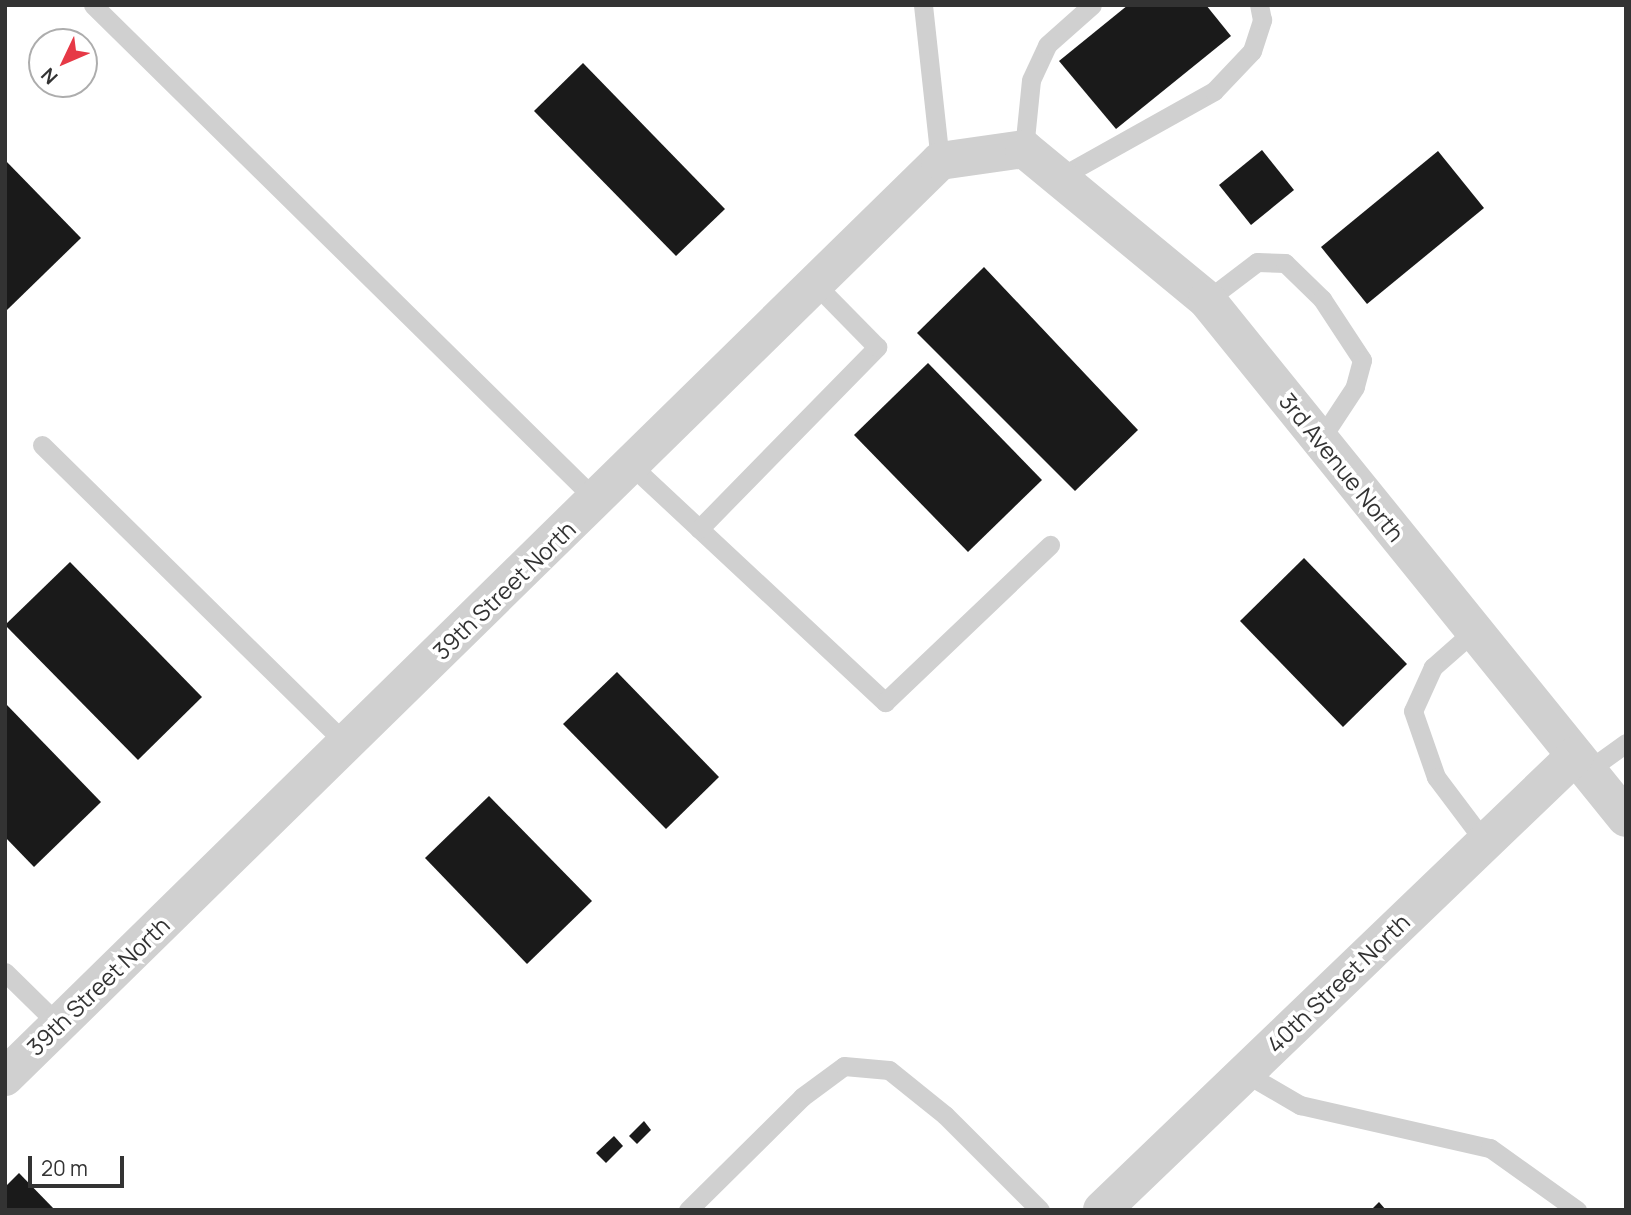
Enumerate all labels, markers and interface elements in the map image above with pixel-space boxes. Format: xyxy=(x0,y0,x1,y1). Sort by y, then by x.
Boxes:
north arrow xyxy=(28,28,98,98)
text: N xyxy=(35,62,63,90)
street label: 3rd Avenue North xyxy=(1274,387,1410,547)
street label: 39th Street North xyxy=(427,515,581,665)
street label: 40th Street North xyxy=(1261,908,1415,1058)
street label: 39th Street North xyxy=(21,911,175,1061)
scale bar xyxy=(32,1142,128,1186)
text: 20 m xyxy=(41,1154,88,1182)

